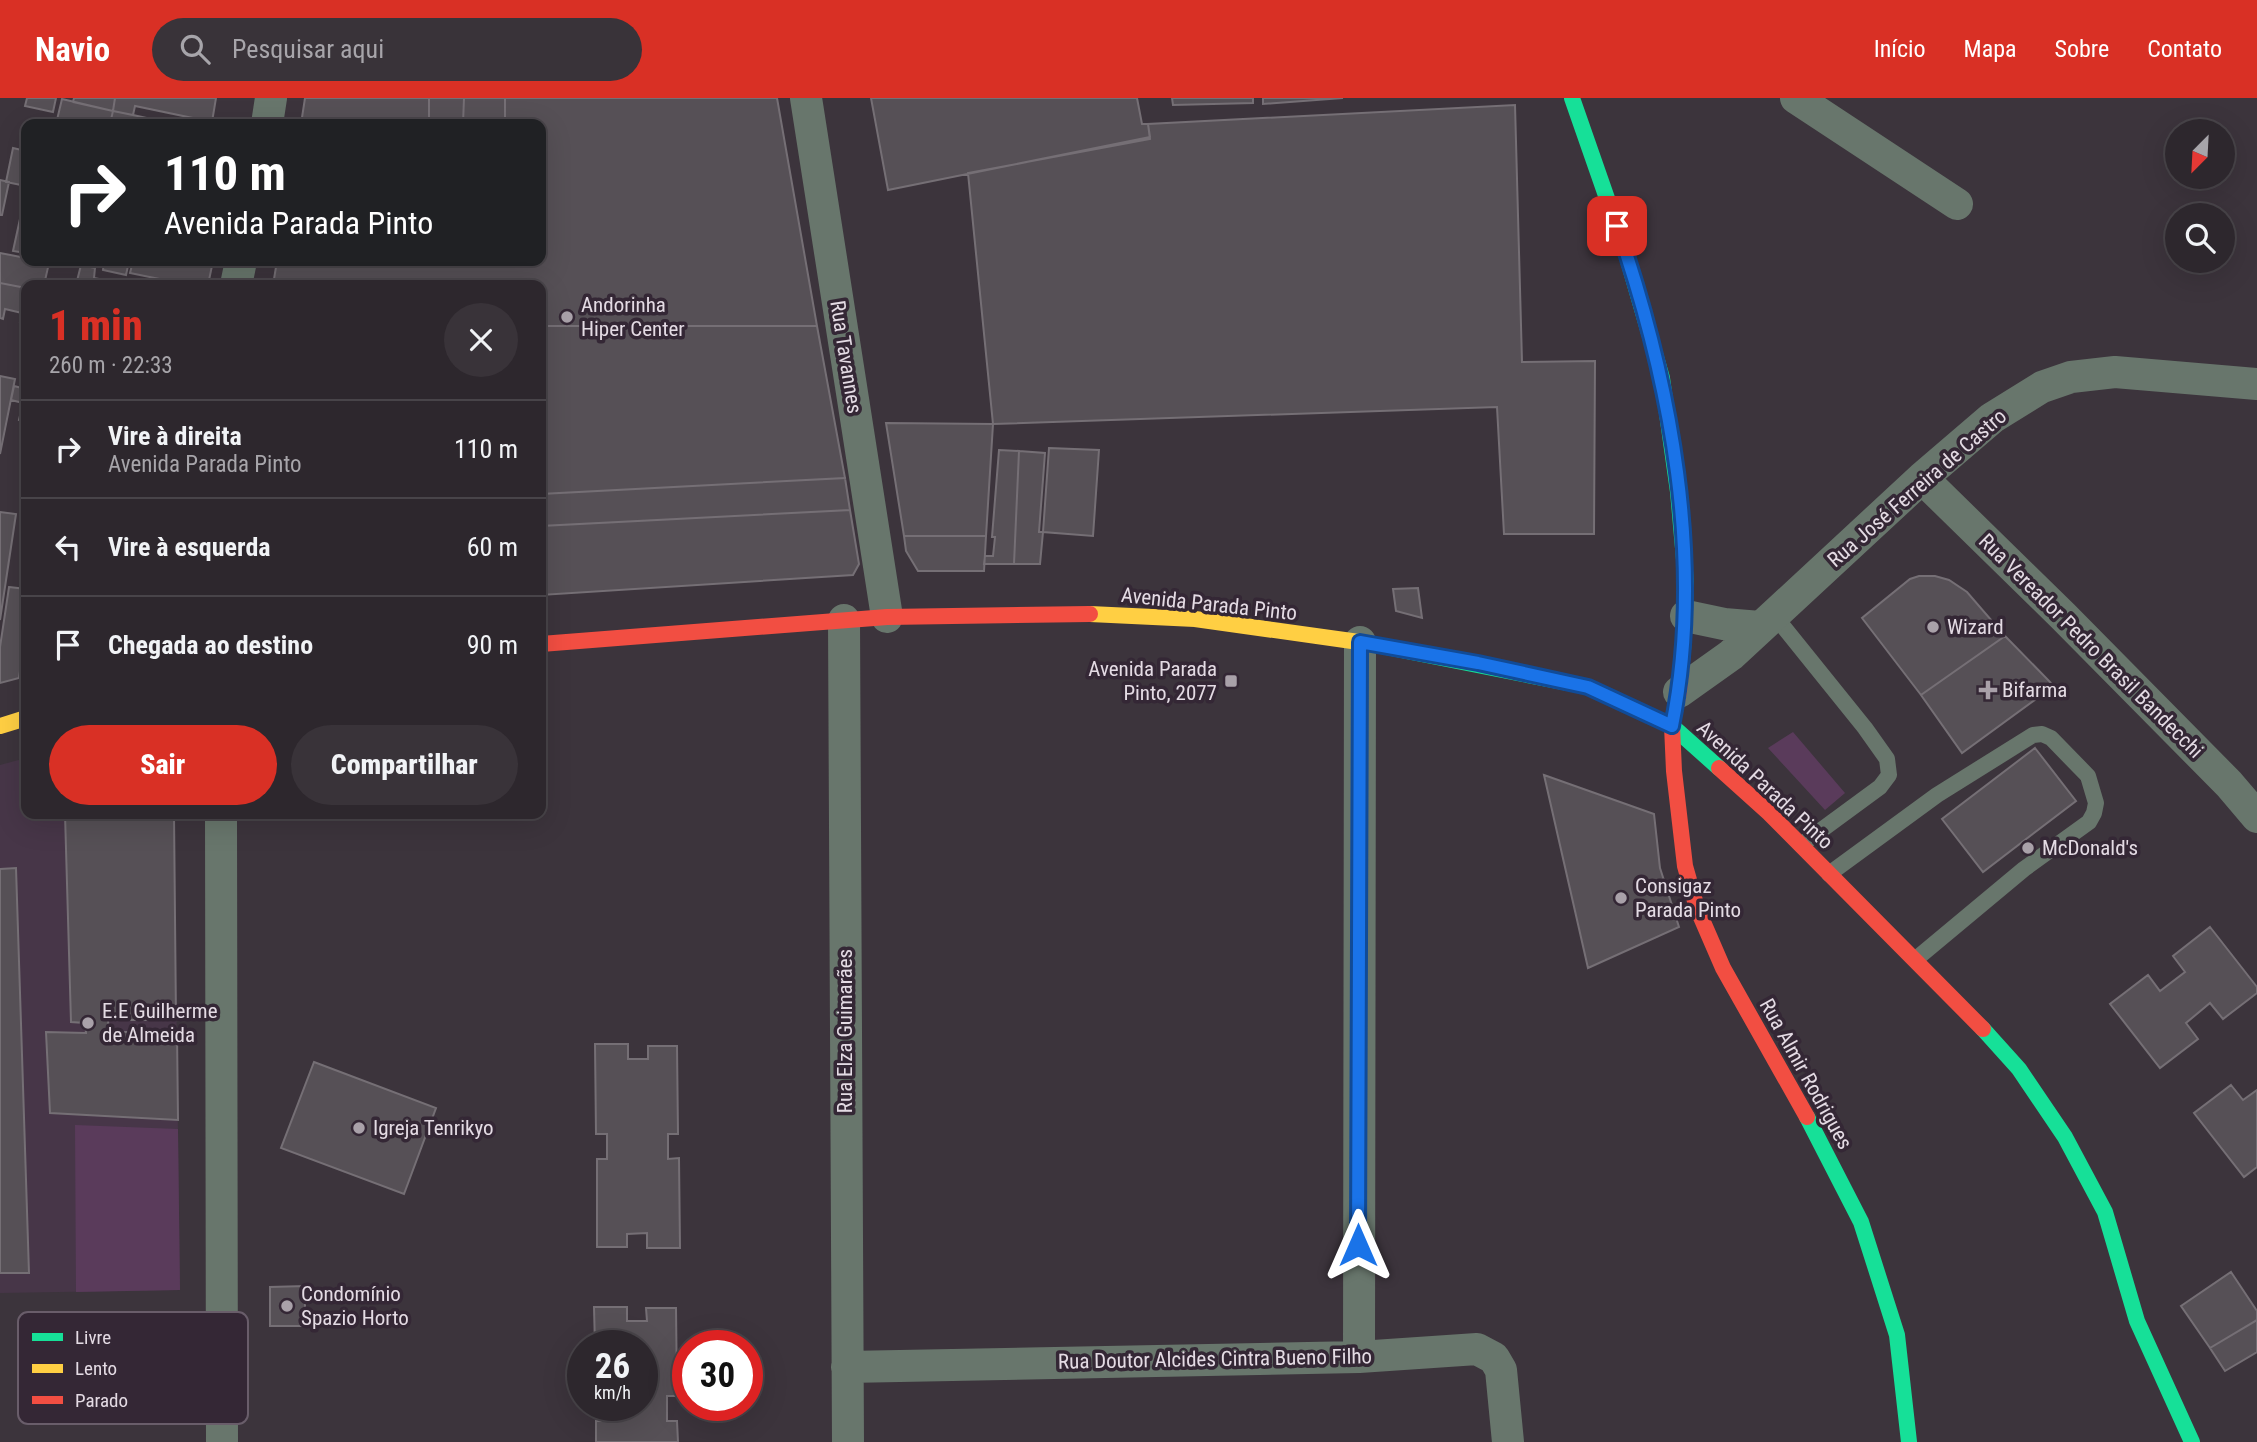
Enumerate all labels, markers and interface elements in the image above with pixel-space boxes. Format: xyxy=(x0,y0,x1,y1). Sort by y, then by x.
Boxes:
search box xyxy=(152,18,642,81)
text: Navio xyxy=(35,30,110,69)
icon: search xyxy=(176,30,214,68)
text: Pesquisar aqui xyxy=(232,34,384,64)
text: Início xyxy=(1874,35,1926,63)
text: Mapa xyxy=(1964,35,2017,63)
text: Sobre xyxy=(2055,35,2109,63)
text: Contato xyxy=(2147,35,2222,63)
north arrow xyxy=(2165,119,2235,189)
map controls xyxy=(2165,119,2235,273)
text: 110 m xyxy=(164,145,286,202)
icon: right xyxy=(49,147,140,238)
pin xyxy=(1587,196,1647,256)
button: search xyxy=(2165,203,2235,273)
text: Avenida Parada Pinto xyxy=(164,204,433,242)
icon: arrive xyxy=(1598,207,1636,245)
place label: Andorinha Hiper Center xyxy=(581,293,685,341)
street label: Rua Tavannes xyxy=(825,299,867,415)
text: 1 min xyxy=(49,301,143,350)
button: close xyxy=(444,303,518,377)
marker: Andorinha Hiper Center xyxy=(559,309,575,325)
text: 260 m · 22:33 xyxy=(49,352,173,379)
street label: Rua José Ferreira de Castro xyxy=(1823,404,2011,572)
text: Vire à direita xyxy=(108,421,242,451)
icon: right xyxy=(49,430,87,468)
text: 110 m xyxy=(454,434,518,464)
text: Avenida Parada Pinto xyxy=(108,451,302,478)
icon: left xyxy=(49,528,87,566)
street label: Rua Vereador Pedro Brasil Bandecchi xyxy=(1974,529,2208,763)
text: Vire à esquerda xyxy=(108,532,271,562)
text: 60 m xyxy=(467,532,518,562)
street label: Avenida Parada Pinto xyxy=(1120,583,1298,625)
place label: Wizard xyxy=(1947,615,2004,639)
marker: Wizard xyxy=(1925,619,1941,635)
icon: arrive xyxy=(49,626,87,664)
text: Chegada ao destino xyxy=(108,630,313,660)
text: 90 m xyxy=(467,630,518,660)
place label: Avenida Parada Pinto, 2077 xyxy=(1088,657,1217,705)
marker: Avenida Parada Pinto, 2077 xyxy=(1223,673,1239,689)
place label: Bifarma xyxy=(2002,678,2067,702)
marker: Bifarma xyxy=(1980,682,1996,698)
street label: Avenida Parada Pinto xyxy=(1692,716,1838,854)
button: Sair xyxy=(49,725,277,805)
button: Compartilhar xyxy=(291,725,518,805)
place label: McDonald's xyxy=(2042,836,2138,860)
marker: McDonald's xyxy=(2020,840,2036,856)
place label: Consigaz Parada Pinto xyxy=(1635,874,1741,922)
marker: Consigaz Parada Pinto xyxy=(1613,890,1629,906)
street label: Rua Elza Guimarães xyxy=(833,949,857,1113)
street label: Rua Almir Rodrigues xyxy=(1755,995,1857,1153)
place label: E.E Guilherme de Almeida xyxy=(102,999,218,1047)
marker: E.E Guilherme de Almeida xyxy=(80,1015,96,1031)
place label: Igreja Tenrikyo xyxy=(373,1116,494,1140)
marker: Igreja Tenrikyo xyxy=(351,1120,367,1136)
position arrow xyxy=(1321,1208,1395,1282)
place label: Condomínio Spazio Horto xyxy=(301,1282,409,1330)
marker: Condomínio Spazio Horto xyxy=(279,1298,295,1314)
legend xyxy=(18,1312,248,1424)
text: Livre xyxy=(75,1326,111,1349)
speed limit sign: 30 xyxy=(672,1330,763,1421)
street label: Rua Doutor Alcides Cintra Bueno Filho xyxy=(1058,1344,1372,1374)
text: 26 xyxy=(595,1346,630,1387)
text: Lento xyxy=(75,1357,117,1380)
text: km/h xyxy=(594,1382,631,1403)
text: Parado xyxy=(75,1389,128,1412)

